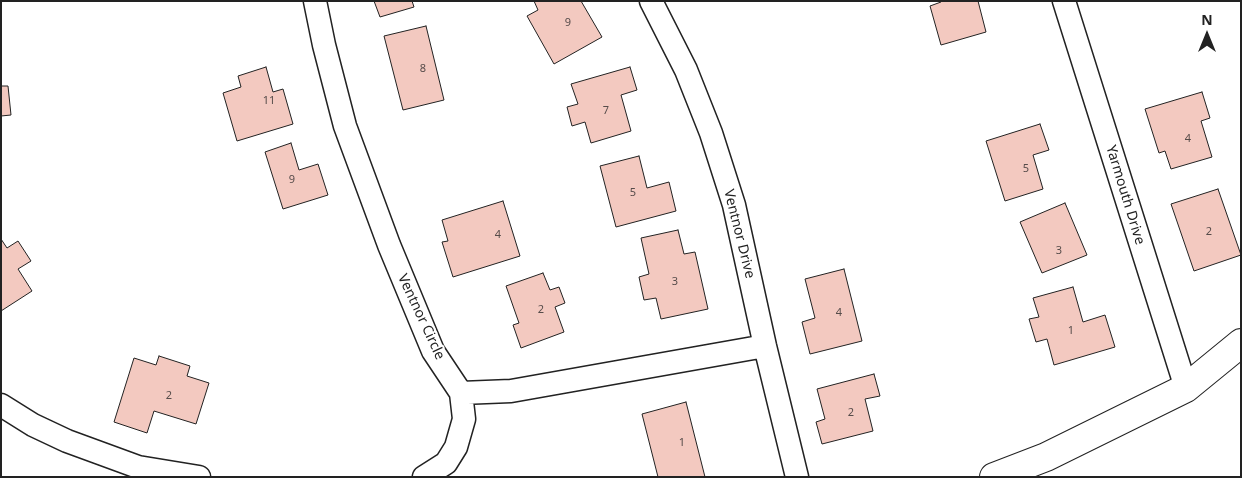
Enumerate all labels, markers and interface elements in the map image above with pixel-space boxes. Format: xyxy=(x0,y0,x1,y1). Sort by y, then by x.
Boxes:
north arrow xyxy=(1182,10,1232,60)
text: N xyxy=(1201,10,1213,29)
house number: 9 xyxy=(565,16,571,30)
house number: 8 xyxy=(420,62,426,76)
house number: 11 xyxy=(263,94,275,108)
house number: 7 xyxy=(603,104,609,118)
house number: 4 xyxy=(1185,132,1191,146)
street label: Yarmouth Drive xyxy=(1102,143,1148,247)
house number: 5 xyxy=(1023,162,1029,176)
house number: 9 xyxy=(289,173,295,187)
house number: 5 xyxy=(630,186,636,200)
street label: Ventnor Drive xyxy=(720,188,758,280)
house number: 2 xyxy=(1206,225,1212,239)
house number: 4 xyxy=(495,228,501,242)
house number: 3 xyxy=(1056,244,1062,258)
street label: Ventnor Circle xyxy=(394,272,448,362)
house number: 3 xyxy=(672,275,678,289)
house number: 2 xyxy=(538,303,544,317)
house number: 4 xyxy=(836,306,842,320)
house number: 1 xyxy=(1068,324,1074,338)
house number: 2 xyxy=(166,389,172,403)
house number: 2 xyxy=(848,406,854,420)
house number: 1 xyxy=(679,436,685,450)

